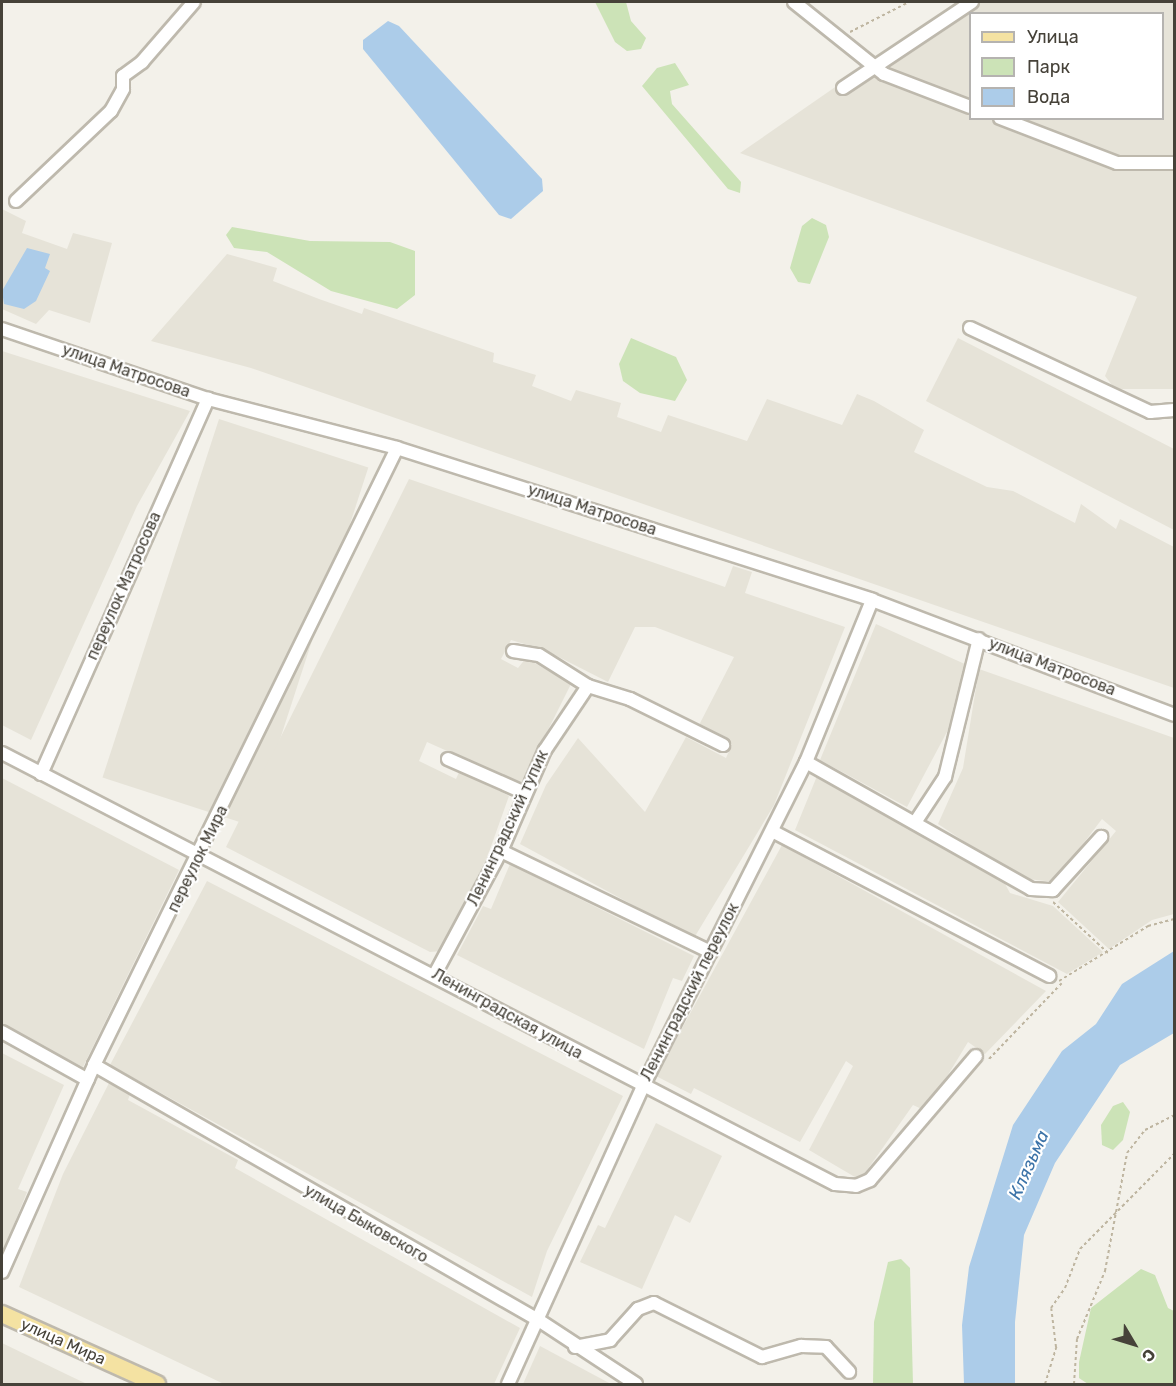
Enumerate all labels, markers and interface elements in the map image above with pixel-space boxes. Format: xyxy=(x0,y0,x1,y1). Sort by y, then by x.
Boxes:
legend xyxy=(969,12,1164,120)
text: Улица xyxy=(1027,26,1079,48)
text: Парк xyxy=(1027,56,1070,78)
text: Вода xyxy=(1027,86,1070,108)
street label: улица Матросова xyxy=(59,340,193,402)
street label: улица Матросова xyxy=(525,480,659,540)
street label: переулок Матросова xyxy=(83,509,165,663)
street label: улица Матросова xyxy=(986,634,1118,700)
street label: Ленинградский тупик xyxy=(463,747,553,909)
street label: переулок Мира xyxy=(164,802,232,916)
street label: Ленинградский переулок xyxy=(637,900,743,1084)
street label: Ленинградская улица xyxy=(428,965,586,1063)
water label: Клязьма xyxy=(1004,1127,1054,1203)
street label: улица Быковского xyxy=(301,1181,431,1267)
north arrow xyxy=(1104,1314,1164,1374)
street label: улица Мира xyxy=(18,1315,108,1369)
text: С xyxy=(1138,1345,1160,1366)

